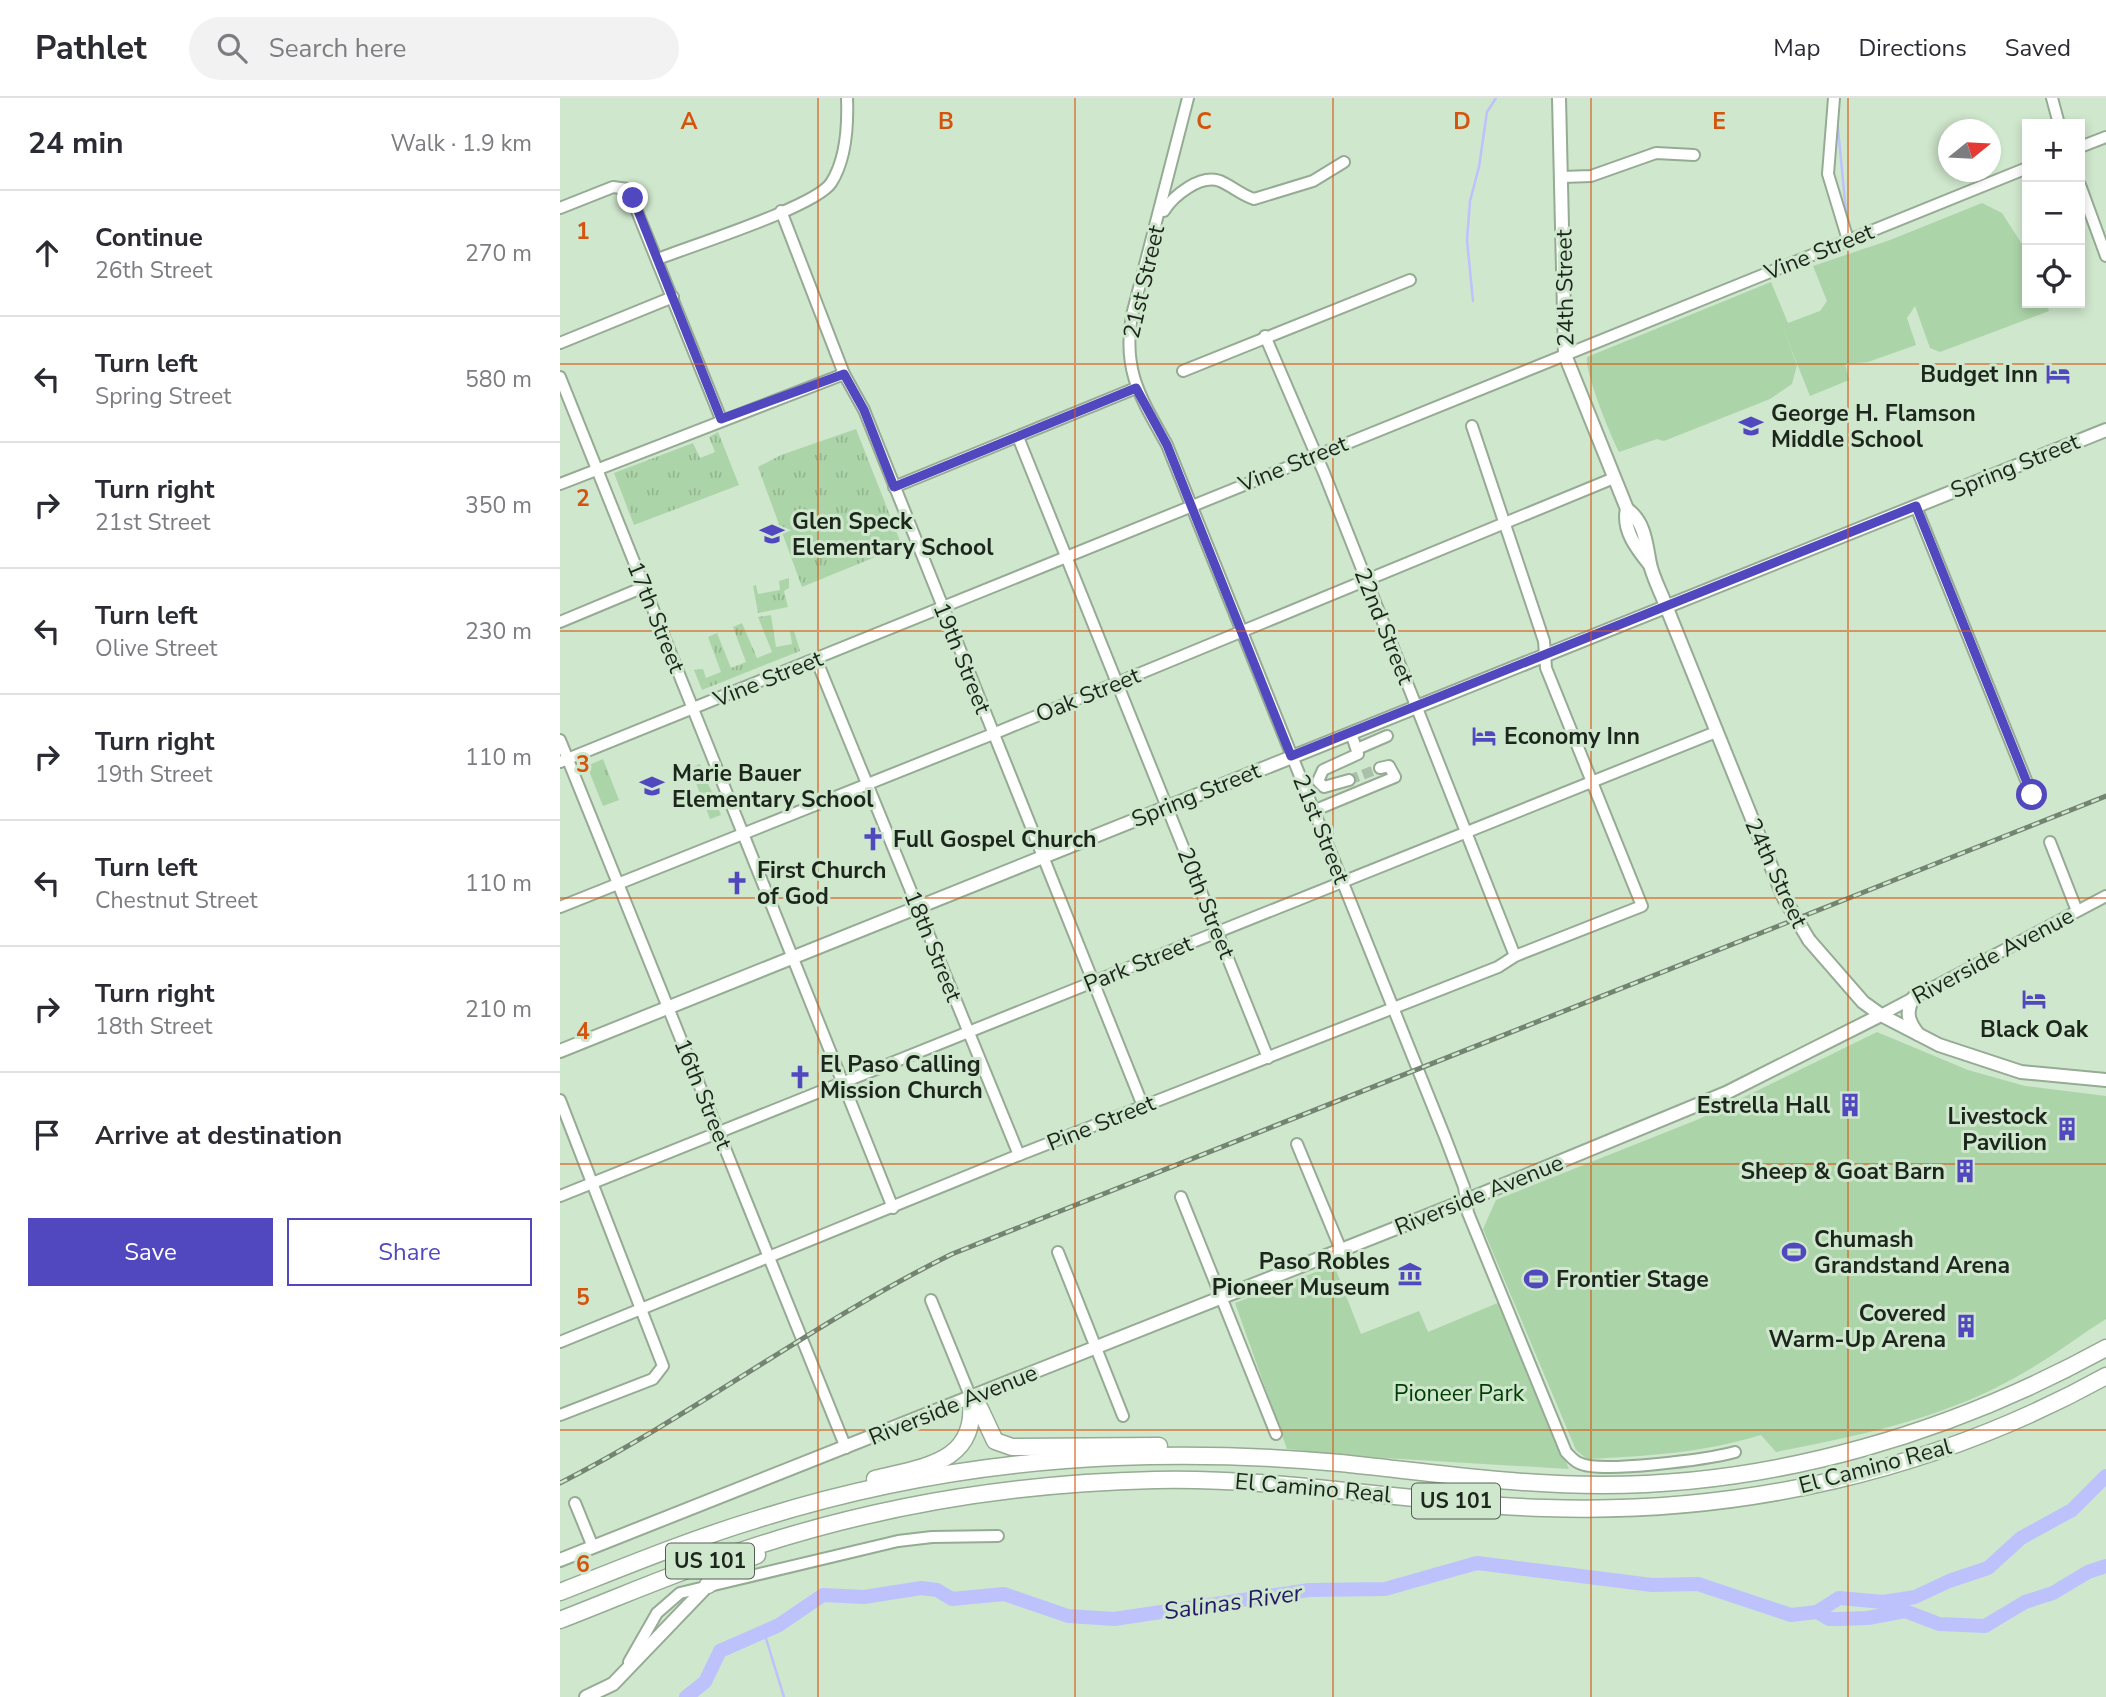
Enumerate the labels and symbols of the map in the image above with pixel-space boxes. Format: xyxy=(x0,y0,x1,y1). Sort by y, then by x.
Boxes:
text: A xyxy=(680,106,698,137)
text: B xyxy=(938,106,954,137)
text: C xyxy=(1196,106,1212,137)
text: D xyxy=(1453,106,1471,137)
text: E xyxy=(1712,106,1726,137)
north arrow xyxy=(1938,119,2001,182)
route end xyxy=(617,182,648,213)
text: 1 xyxy=(576,216,590,247)
street label: Vine Street xyxy=(1759,216,1879,288)
street label: 21st Street xyxy=(1116,221,1172,342)
street label: 24th Street xyxy=(1548,228,1582,347)
place label: Budget Inn xyxy=(1920,359,2038,390)
hotel icon: Budget Inn xyxy=(2044,360,2072,388)
place label: George H. Flamson Middle School xyxy=(1771,398,1976,455)
school or university icon: George H. Flamson Middle School xyxy=(1737,412,1765,440)
street label: Spring Street xyxy=(1946,426,2085,506)
street label: Vine Street xyxy=(1233,428,1353,500)
text: 2 xyxy=(576,483,590,514)
place label: Glen Speck Elementary School xyxy=(792,506,994,563)
school or university icon: Glen Speck Elementary School xyxy=(758,520,786,548)
street label: 17th Street xyxy=(620,557,693,678)
street label: 22nd Street xyxy=(1347,563,1422,690)
street label: 19th Street xyxy=(926,598,999,719)
street label: Vine Street xyxy=(708,643,828,715)
street label: Oak Street xyxy=(1031,660,1146,730)
place label: Economy Inn xyxy=(1504,721,1640,752)
hotel icon: Economy Inn xyxy=(1470,722,1498,750)
text: 3 xyxy=(576,749,590,780)
street label: Spring Street xyxy=(1127,755,1266,835)
place label: Marie Bauer Elementary School xyxy=(672,758,874,815)
street label: 21st Street xyxy=(1285,770,1357,889)
school or university icon: Marie Bauer Elementary School xyxy=(638,772,666,800)
route start xyxy=(2016,779,2047,810)
street label: 24th Street xyxy=(1737,813,1815,934)
place label: Full Gospel Church xyxy=(893,824,1097,855)
church icon: Full Gospel Church xyxy=(859,825,887,853)
street label: 20th Street xyxy=(1170,843,1243,964)
place label: First Church of God xyxy=(757,855,886,912)
church icon: First Church of God xyxy=(723,869,751,897)
street label: 18th Street xyxy=(897,886,970,1007)
street label: Riverside Avenue xyxy=(1907,900,2079,1012)
street label: Park Street xyxy=(1079,928,1198,1000)
hotel icon: Black Oak xyxy=(2020,985,2048,1013)
place label: Black Oak xyxy=(1980,1014,2089,1045)
text: 4 xyxy=(576,1016,590,1047)
street label: 16th Street xyxy=(667,1034,740,1155)
place label: El Paso Calling Mission Church xyxy=(820,1049,983,1106)
church icon: El Paso Calling Mission Church xyxy=(786,1063,814,1091)
street label: Pine Street xyxy=(1042,1087,1160,1159)
place label: Estrella Hall xyxy=(1697,1090,1831,1121)
building icon: Estrella Hall xyxy=(1836,1091,1864,1119)
place label: Livestock Pavilion xyxy=(1948,1101,2048,1158)
building icon: Livestock Pavilion xyxy=(2053,1115,2081,1143)
street label: Riverside Avenue xyxy=(1390,1147,1568,1243)
place label: Sheep & Goat Barn xyxy=(1741,1156,1945,1187)
building icon: Sheep & Goat Barn xyxy=(1951,1157,1979,1185)
place label: Chumash Grandstand Arena xyxy=(1814,1224,2010,1281)
sports icon: Chumash Grandstand Arena xyxy=(1780,1238,1808,1266)
place label: Paso Robles Pioneer Museum xyxy=(1212,1246,1390,1303)
museum icon: Paso Robles Pioneer Museum xyxy=(1396,1260,1424,1288)
place label: Frontier Stage xyxy=(1556,1264,1709,1295)
sports icon: Frontier Stage xyxy=(1522,1265,1550,1293)
text: 5 xyxy=(576,1282,590,1313)
place label: Covered Warm-Up Arena xyxy=(1769,1298,1946,1355)
building icon: Covered Warm-Up Arena xyxy=(1952,1312,1980,1340)
street label: Riverside Avenue xyxy=(864,1357,1042,1453)
park label: Pioneer Park xyxy=(1394,1378,1525,1409)
street label: El Camino Real xyxy=(1795,1431,1955,1501)
street label: El Camino Real xyxy=(1234,1466,1393,1510)
road number: US 101 xyxy=(1412,1484,1500,1518)
road number: US 101 xyxy=(666,1544,754,1578)
text: 6 xyxy=(576,1549,590,1580)
water label: Salinas River xyxy=(1162,1576,1306,1628)

